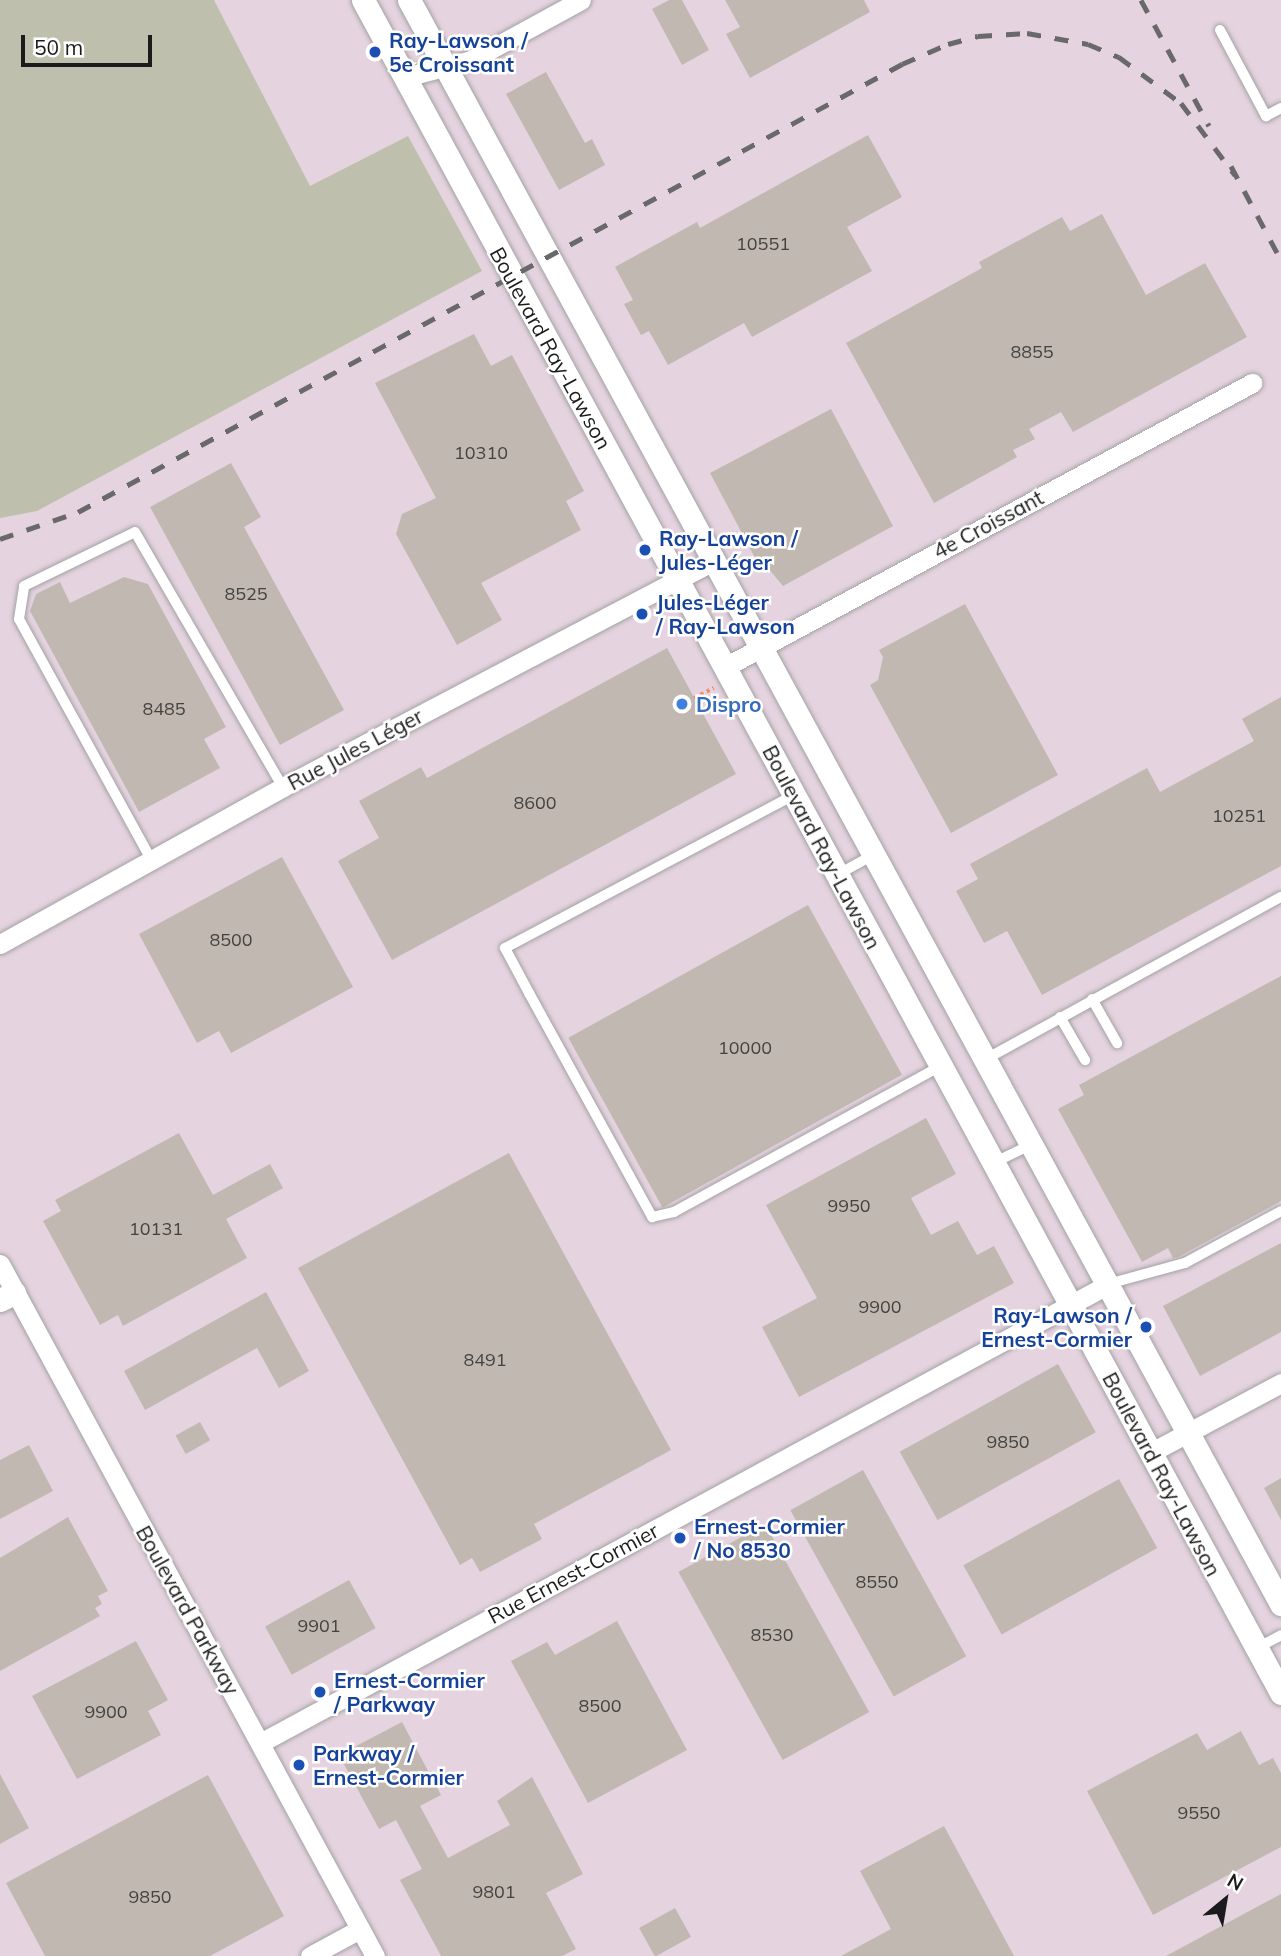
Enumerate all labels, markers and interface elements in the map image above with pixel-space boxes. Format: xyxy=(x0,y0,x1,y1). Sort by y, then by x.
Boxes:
scale bar xyxy=(24,21,156,65)
place label: Ray-Lawson / 5e Croissant xyxy=(389,27,528,77)
text: 50 m xyxy=(34,34,83,60)
marker: Ray-Lawson / 5e Croissant xyxy=(367,44,383,60)
house number: 10551 xyxy=(736,233,790,255)
street label: Boulevard Ray-Lawson xyxy=(485,243,617,453)
house number: 8855 xyxy=(1010,341,1054,363)
house number: 10310 xyxy=(454,442,508,464)
street label: 4e Croissant xyxy=(928,484,1048,564)
place label: Ray-Lawson / Jules-Léger xyxy=(659,525,798,575)
marker: Ray-Lawson / Jules-Léger xyxy=(637,542,653,558)
house number: 8525 xyxy=(224,583,268,605)
place label: Jules-Léger / Ray-Lawson xyxy=(656,589,795,639)
marker: Jules-Léger / Ray-Lawson xyxy=(634,606,650,622)
place label: Dispro xyxy=(696,691,762,717)
marker: Dispro xyxy=(674,696,690,712)
house number: 8485 xyxy=(142,698,186,720)
street label: Rue Jules Léger xyxy=(283,703,427,795)
street label: Boulevard Ray-Lawson xyxy=(758,741,886,953)
house number: 8600 xyxy=(513,792,557,814)
house number: 10251 xyxy=(1212,805,1266,827)
house number: 8500 xyxy=(209,929,253,951)
house number: 10000 xyxy=(718,1037,772,1059)
house number: 9950 xyxy=(827,1195,871,1217)
house number: 10131 xyxy=(129,1218,183,1240)
house number: 9900 xyxy=(858,1296,902,1318)
place label: Ray-Lawson / Ernest-Cormier xyxy=(981,1302,1132,1352)
marker: Ray-Lawson / Ernest-Cormier xyxy=(1138,1319,1154,1335)
house number: 8491 xyxy=(463,1349,507,1371)
street label: Boulevard Ray-Lawson xyxy=(1098,1368,1226,1580)
house number: 9850 xyxy=(986,1431,1030,1453)
place label: Ernest-Cormier / No 8530 xyxy=(694,1513,845,1563)
street label: Rue Ernest-Cormier xyxy=(483,1517,663,1629)
street label: Boulevard Parkway xyxy=(131,1521,245,1699)
marker: Ernest-Cormier / No 8530 xyxy=(672,1530,688,1546)
house number: 8550 xyxy=(855,1571,899,1593)
house number: 9901 xyxy=(297,1615,341,1637)
house number: 8530 xyxy=(750,1624,794,1646)
place label: Ernest-Cormier / Parkway xyxy=(334,1667,485,1717)
marker: Ernest-Cormier / Parkway xyxy=(312,1684,328,1700)
house number: 8500 xyxy=(578,1695,622,1717)
house number: 9900 xyxy=(84,1701,128,1723)
place label: Parkway / Ernest-Cormier xyxy=(313,1740,464,1790)
marker: Parkway / Ernest-Cormier xyxy=(291,1757,307,1773)
house number: 9550 xyxy=(1177,1802,1221,1824)
north arrow xyxy=(1190,1865,1260,1935)
text: N xyxy=(1223,1868,1248,1896)
house number: 9801 xyxy=(472,1881,516,1903)
house number: 9850 xyxy=(128,1886,172,1908)

